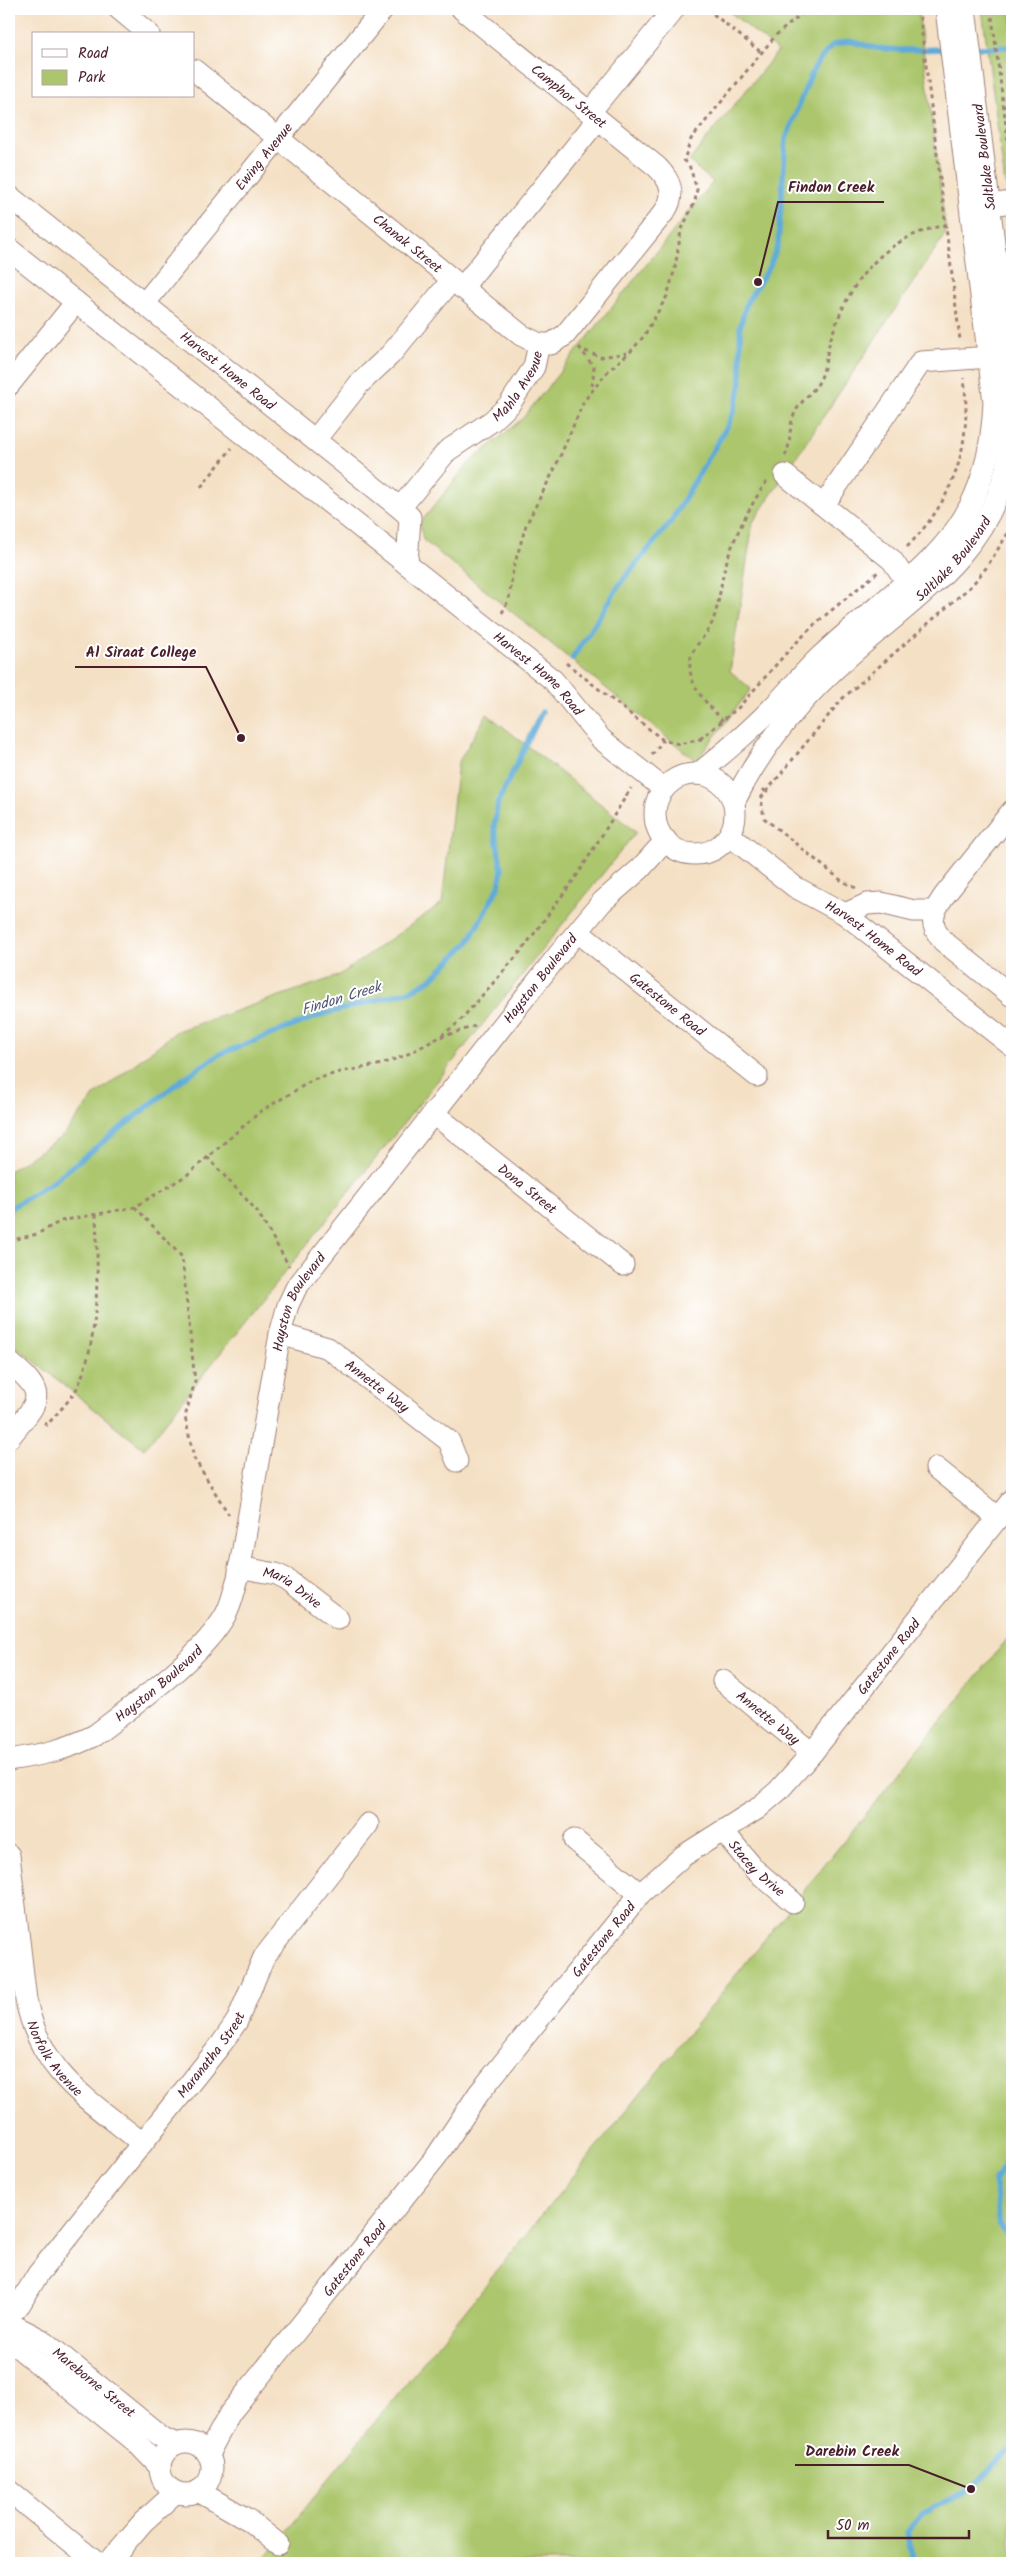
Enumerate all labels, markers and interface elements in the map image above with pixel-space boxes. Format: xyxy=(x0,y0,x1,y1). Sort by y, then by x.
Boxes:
legend xyxy=(32,32,195,98)
text: Road xyxy=(78,42,109,66)
street label: Camphor Street xyxy=(526,59,612,135)
text: Park xyxy=(78,66,106,90)
street label: Saltlake Boulevard xyxy=(967,101,1002,211)
street label: Ewing Avenue xyxy=(230,118,299,196)
callout: Findon Creek xyxy=(778,172,884,202)
text: Findon Creek xyxy=(788,176,875,200)
street label: Chanak Street xyxy=(367,209,447,279)
street label: Harvest Home Road xyxy=(175,326,281,417)
street label: Mahla Avenue xyxy=(487,348,549,428)
street label: Saltlake Boulevard xyxy=(911,512,998,607)
street label: Harvest Home Road xyxy=(488,627,589,722)
callout: Al Siraat College xyxy=(75,637,206,667)
text: Al Siraat College xyxy=(86,641,197,665)
street label: Harvest Home Road xyxy=(821,895,927,983)
street label: Hayston Boulevard xyxy=(498,929,584,1029)
street label: Gatestone Road xyxy=(624,967,711,1043)
water label: Findon Creek xyxy=(298,975,386,1022)
street label: Dona Street xyxy=(492,1159,562,1220)
street label: Hayston Boulevard xyxy=(267,1247,333,1353)
street label: Annette Way xyxy=(339,1354,414,1419)
street label: Maria Drive xyxy=(261,1562,326,1615)
street label: Gatestone Road xyxy=(852,1613,927,1700)
street label: Hayston Boulevard xyxy=(111,1640,209,1728)
street label: Annette Way xyxy=(731,1686,805,1751)
street label: Stacey Drive xyxy=(722,1835,790,1903)
street label: Gatestone Road xyxy=(567,1896,642,1983)
street label: Maranatha Street xyxy=(172,2008,252,2103)
street label: Norfolk Avenue xyxy=(20,2017,88,2103)
street label: Gatestone Road xyxy=(318,2215,393,2302)
street label: Mareborne Street xyxy=(47,2342,140,2424)
callout: Darebin Creek xyxy=(795,2435,909,2465)
text: Darebin Creek xyxy=(805,2440,899,2464)
scale bar xyxy=(828,2507,970,2539)
text: 50 m xyxy=(836,2514,870,2538)

